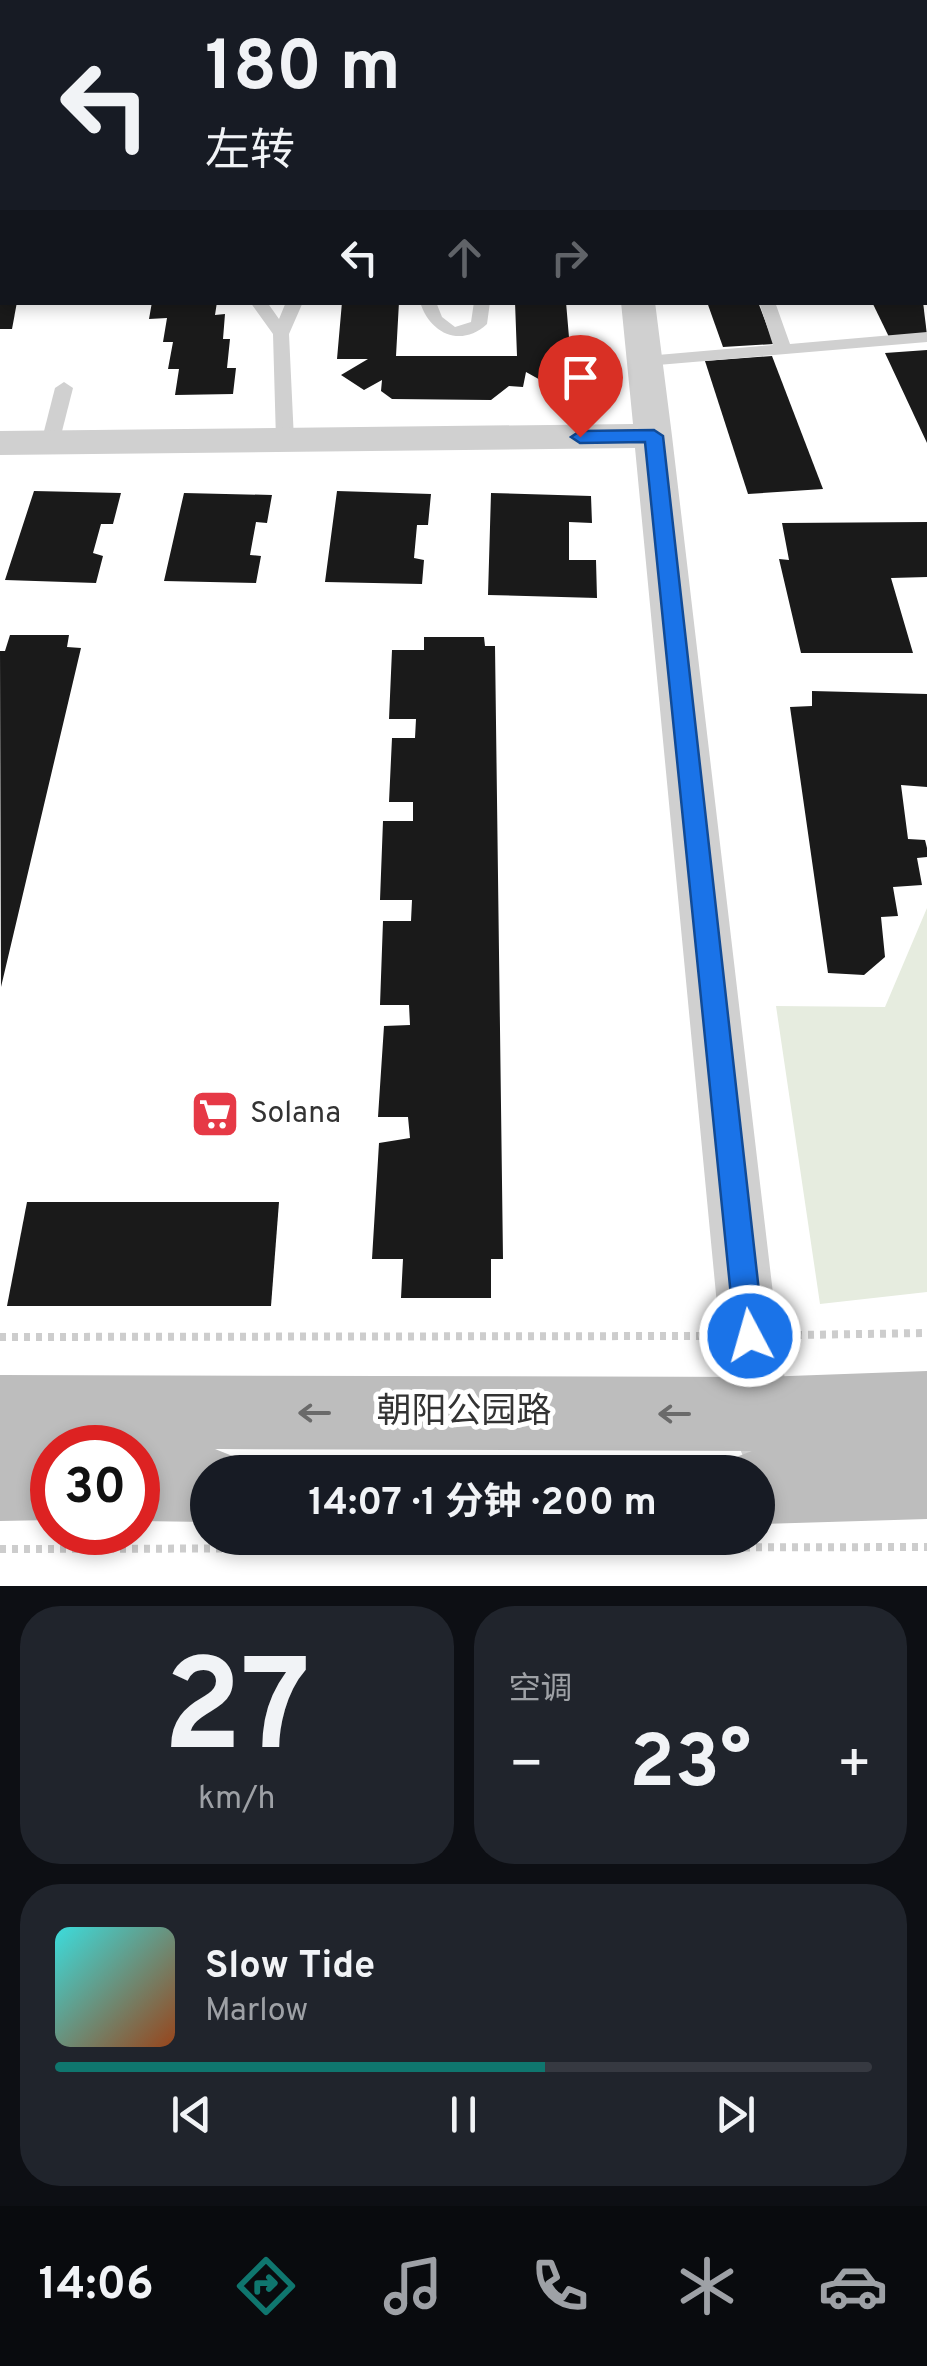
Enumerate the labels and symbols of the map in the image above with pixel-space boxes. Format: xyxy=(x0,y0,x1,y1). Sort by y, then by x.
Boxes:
pin xyxy=(538,335,623,438)
supermarket icon: Solana xyxy=(189,1088,241,1140)
place label: Solana xyxy=(250,1096,341,1133)
position arrow xyxy=(698,1284,802,1388)
street label: 朝阳公园路 xyxy=(376,1391,552,1435)
one-way arrow xyxy=(299,1404,332,1422)
one-way arrow xyxy=(659,1404,692,1424)
speed limit sign: 30 xyxy=(30,1425,160,1555)

